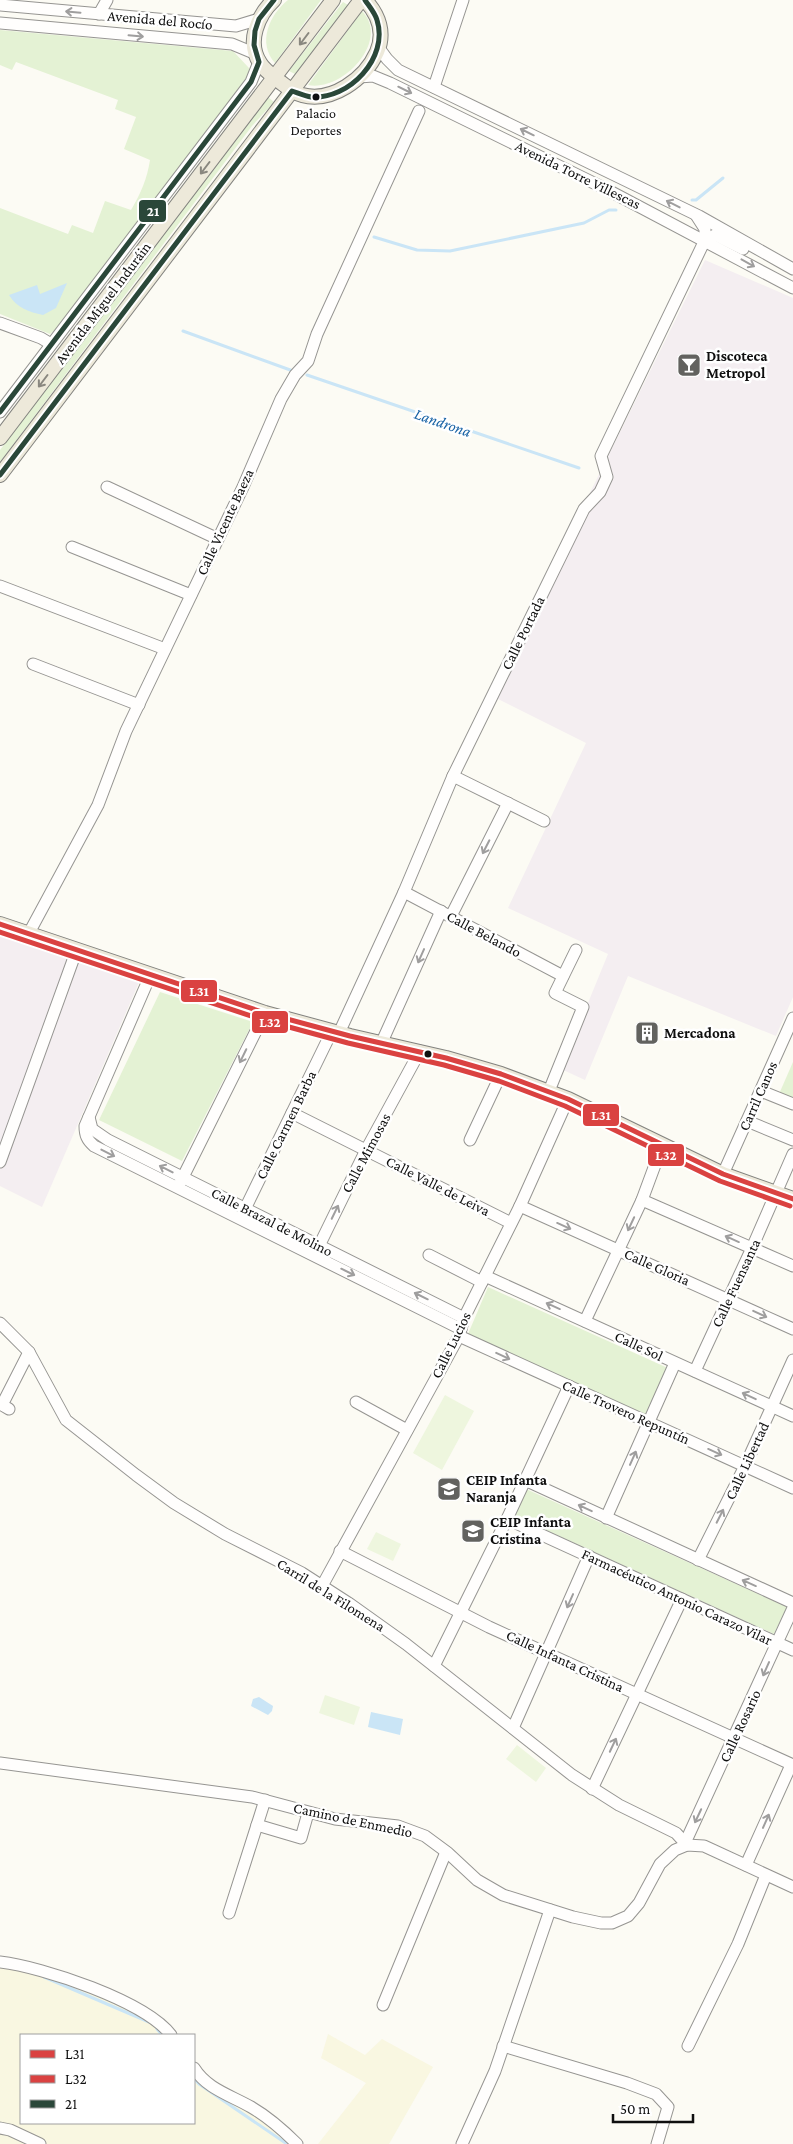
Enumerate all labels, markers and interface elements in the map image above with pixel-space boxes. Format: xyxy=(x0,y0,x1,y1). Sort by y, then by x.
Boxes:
one-way arrow xyxy=(65,7,81,16)
street label: Avenida del Rocío xyxy=(107,7,213,33)
one-way arrow xyxy=(127,31,143,41)
one-way arrow xyxy=(298,32,309,45)
one-way arrow xyxy=(397,85,412,95)
marker: Palacio Deportes xyxy=(311,92,321,102)
place label: Palacio Deportes xyxy=(291,105,341,138)
one-way arrow xyxy=(520,127,535,136)
street label: Avenida Torre Villescas xyxy=(513,138,643,212)
one-way arrow xyxy=(200,161,211,174)
line badge: 21 xyxy=(138,199,167,223)
one-way arrow xyxy=(666,199,681,208)
text: 21 xyxy=(147,203,159,219)
street label: Avenida Miguel Induráin xyxy=(52,239,155,368)
one-way arrow xyxy=(740,259,755,269)
place label: Discoteca Metropol xyxy=(706,348,768,381)
bar icon: Discoteca Metropol xyxy=(676,352,702,378)
one-way arrow xyxy=(38,374,49,387)
water label: Landrona xyxy=(412,405,474,440)
street label: Calle Vicente Baeza xyxy=(193,466,257,578)
street label: Calle Portada xyxy=(498,594,548,672)
one-way arrow xyxy=(481,839,490,854)
street label: Calle Belando xyxy=(444,908,524,960)
one-way arrow xyxy=(416,948,425,963)
line badge: L31 xyxy=(180,979,218,1003)
text: L31 xyxy=(189,983,209,999)
line badge: L32 xyxy=(251,1010,289,1034)
text: L32 xyxy=(259,1014,281,1030)
building icon: Mercadona xyxy=(634,1020,660,1046)
place label: Mercadona xyxy=(664,1025,736,1041)
one-way arrow xyxy=(238,1048,247,1063)
unlabelled marker xyxy=(423,1049,433,1059)
street label: Carril Canos xyxy=(736,1059,780,1133)
street label: Calle Carmen Barba xyxy=(253,1068,319,1182)
line badge: L31 xyxy=(582,1103,620,1127)
text: L31 xyxy=(591,1107,611,1123)
street label: Calle Mimosas xyxy=(338,1110,394,1195)
line badge: L32 xyxy=(647,1143,685,1167)
text: L32 xyxy=(655,1147,677,1163)
one-way arrow xyxy=(100,1149,115,1158)
street label: Calle Valle de Leiva xyxy=(384,1153,493,1219)
one-way arrow xyxy=(159,1164,174,1173)
street label: Calle Brazal de Molino xyxy=(209,1184,335,1260)
one-way arrow xyxy=(330,1204,340,1219)
one-way arrow xyxy=(626,1216,636,1231)
one-way arrow xyxy=(556,1221,571,1231)
one-way arrow xyxy=(725,1234,740,1244)
street label: Calle Fuensanta xyxy=(709,1236,763,1330)
street label: Calle Gloria xyxy=(622,1245,692,1289)
one-way arrow xyxy=(340,1268,355,1277)
one-way arrow xyxy=(414,1291,429,1300)
one-way arrow xyxy=(546,1301,561,1311)
street label: Calle Lucios xyxy=(428,1309,474,1381)
one-way arrow xyxy=(752,1310,767,1319)
street label: Calle Sol xyxy=(612,1328,666,1364)
one-way arrow xyxy=(495,1352,510,1362)
street label: Calle Trovero Repuntín xyxy=(559,1377,692,1448)
one-way arrow xyxy=(742,1390,757,1400)
street label: Calle Libertad xyxy=(722,1420,772,1502)
one-way arrow xyxy=(707,1448,722,1458)
one-way arrow xyxy=(629,1451,638,1466)
place label: CEIP Infanta Naranja xyxy=(466,1472,548,1506)
school or university icon: CEIP Infanta Naranja xyxy=(436,1476,462,1502)
one-way arrow xyxy=(578,1503,593,1512)
one-way arrow xyxy=(716,1509,725,1524)
place label: CEIP Infanta Cristina xyxy=(490,1514,572,1547)
school or university icon: CEIP Infanta Cristina xyxy=(460,1518,486,1544)
street label: Farmacéutico Antonio Carazo Vilar xyxy=(579,1546,775,1649)
street label: Carril de la Filomena xyxy=(274,1555,388,1635)
one-way arrow xyxy=(742,1577,757,1587)
one-way arrow xyxy=(564,1593,574,1608)
street label: Calle Infanta Cristina xyxy=(504,1627,626,1695)
one-way arrow xyxy=(760,1661,770,1676)
street label: Calle Rosario xyxy=(716,1687,764,1765)
one-way arrow xyxy=(609,1738,618,1753)
street label: Camino de Enmedio xyxy=(292,1800,414,1840)
one-way arrow xyxy=(693,1808,702,1823)
one-way arrow xyxy=(761,1814,771,1829)
legend xyxy=(20,2034,195,2124)
text: L31 xyxy=(65,2046,85,2062)
text: L32 xyxy=(65,2071,87,2087)
scale bar xyxy=(613,2092,693,2124)
text: 21 xyxy=(65,2096,77,2112)
text: 50 m xyxy=(620,2101,650,2117)

